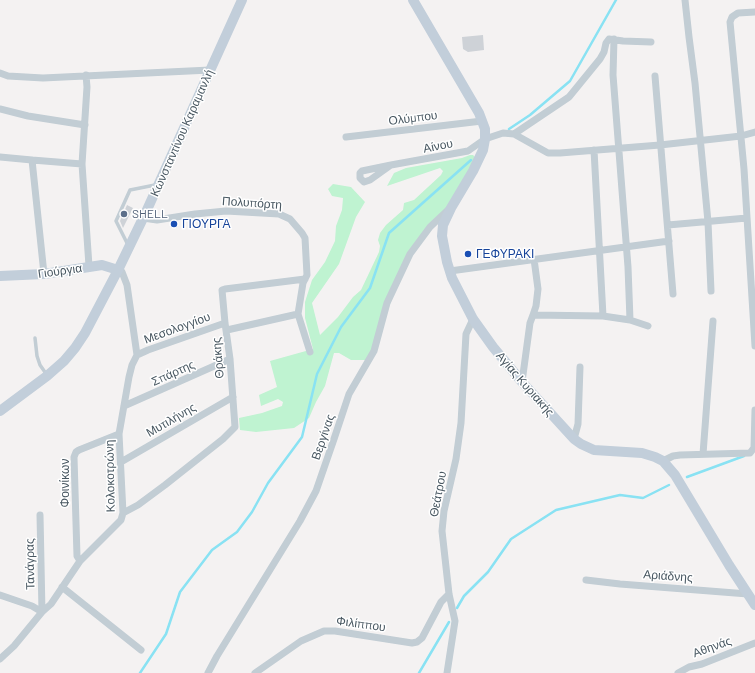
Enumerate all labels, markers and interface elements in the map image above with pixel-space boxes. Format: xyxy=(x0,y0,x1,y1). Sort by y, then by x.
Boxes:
street label: Κωνσταντίνου Καραμανλή xyxy=(147,67,217,199)
street label: Ολύμπου xyxy=(388,108,438,128)
street label: Αίνου xyxy=(422,136,454,156)
street label: Πολυπόρτη xyxy=(222,194,282,212)
place label: SHELL xyxy=(132,207,168,221)
marker: SHELL xyxy=(119,209,129,219)
place label: ΓΙΟΥΡΓΑ xyxy=(182,217,230,231)
marker: ΓΙΟΥΡΓΑ xyxy=(169,219,179,229)
place label: ΓΕΦΥΡΑΚΙ xyxy=(476,247,534,261)
marker: ΓΕΦΥΡΑΚΙ xyxy=(463,249,473,259)
street label: Γιούργια xyxy=(37,261,83,281)
street label: Μεσολογγίου xyxy=(142,309,212,347)
street label: Θράκης xyxy=(209,337,227,379)
street label: Αγίας Κυριακής xyxy=(493,349,557,419)
street label: Σπάρτης xyxy=(149,357,197,389)
street label: Μυτιλήνης xyxy=(144,400,198,440)
street label: Βεργίνας xyxy=(308,412,338,462)
street label: Κολοκοτρώνη xyxy=(102,439,118,513)
street label: Φοινίκων xyxy=(58,459,72,507)
street label: Θεάτρου xyxy=(427,470,449,518)
street label: Τανάγρας xyxy=(22,538,38,590)
street label: Αριάδνης xyxy=(643,567,693,585)
street label: Φιλίππου xyxy=(335,613,387,635)
street label: Αθηνάς xyxy=(691,633,733,661)

